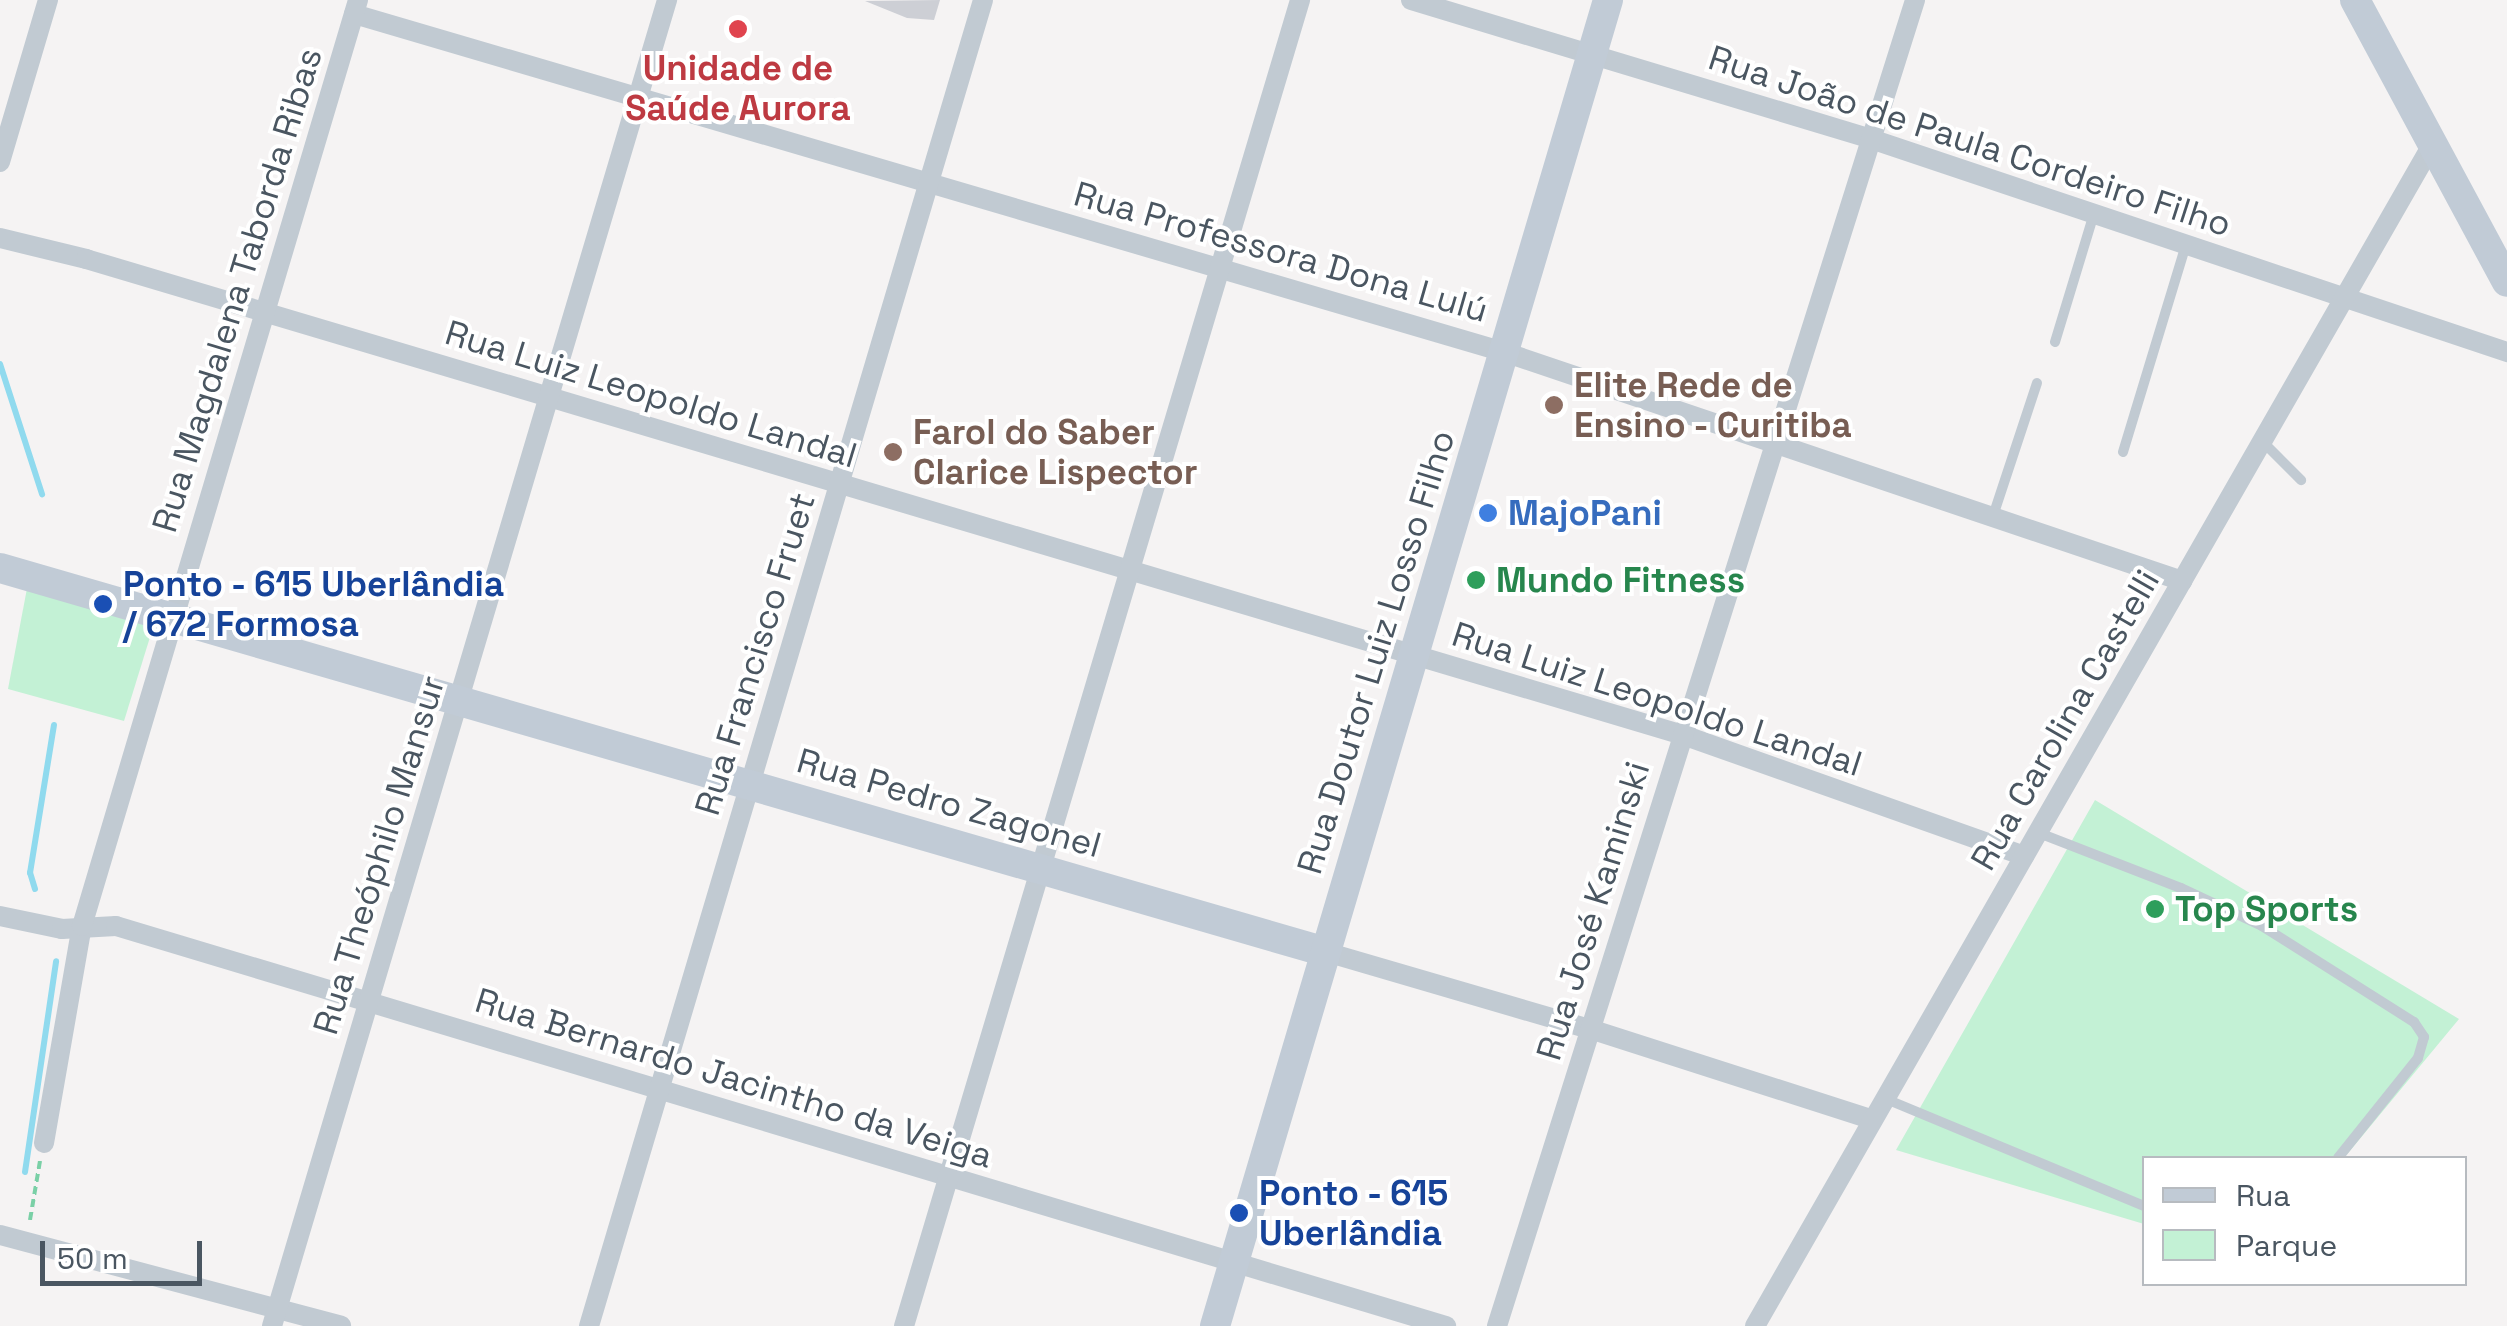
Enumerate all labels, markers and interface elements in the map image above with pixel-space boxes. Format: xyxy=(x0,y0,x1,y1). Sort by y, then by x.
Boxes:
marker: Unidade de Saúde Aurora xyxy=(725,16,751,42)
street label: Rua João de Paula Cordeiro Filho xyxy=(1703,37,2237,245)
street label: Rua Magdalena Taborda Ribas xyxy=(143,42,331,538)
place label: Unidade de Saúde Aurora xyxy=(625,47,851,129)
street label: Rua Professora Dona Lulú xyxy=(1069,173,1493,331)
street label: Rua Luiz Leopoldo Landal xyxy=(440,311,862,477)
place label: Elite Rede de Ensino - Curitiba xyxy=(1574,364,1854,446)
marker: Elite Rede de Ensino - Curitiba xyxy=(1543,394,1565,416)
place label: Farol do Saber Clarice Lispector xyxy=(913,411,1198,493)
street label: Rua Doutor Luiz Losso Filho xyxy=(1288,425,1464,879)
marker: Farol do Saber Clarice Lispector xyxy=(882,441,904,463)
street label: Rua Francisco Fruet xyxy=(686,488,824,820)
place label: MajoPani xyxy=(1508,492,1662,534)
marker: MajoPani xyxy=(1477,502,1499,524)
place label: Mundo Fitness xyxy=(1496,559,1745,601)
street label: Rua Carolina Castelli xyxy=(1962,562,2168,878)
place label: Ponto - 615 Uberlândia / 672 Formosa xyxy=(123,563,506,645)
marker: Mundo Fitness xyxy=(1465,569,1487,591)
marker: Ponto - 615 Uberlândia / 672 Formosa xyxy=(92,593,114,615)
street label: Rua Luiz Leopoldo Landal xyxy=(1447,613,1867,785)
street label: Rua Theóphilo Mansur xyxy=(304,670,454,1040)
street label: Rua Pedro Zagonel xyxy=(792,740,1106,866)
street label: Rua José Kaminski xyxy=(1528,757,1658,1065)
place label: Top Sports xyxy=(2175,888,2358,930)
marker: Top Sports xyxy=(2144,898,2166,920)
street label: Rua Bernardo Jacintho da Veiga xyxy=(470,979,998,1177)
legend xyxy=(2142,1156,2467,1286)
place label: Ponto - 615 Uberlândia xyxy=(1259,1172,1450,1254)
text: Rua xyxy=(2236,1176,2291,1215)
marker: Ponto - 615 Uberlândia xyxy=(1228,1202,1250,1224)
scale bar xyxy=(45,1221,208,1283)
text: Parque xyxy=(2236,1226,2337,1265)
text: 50 m xyxy=(57,1239,128,1278)

